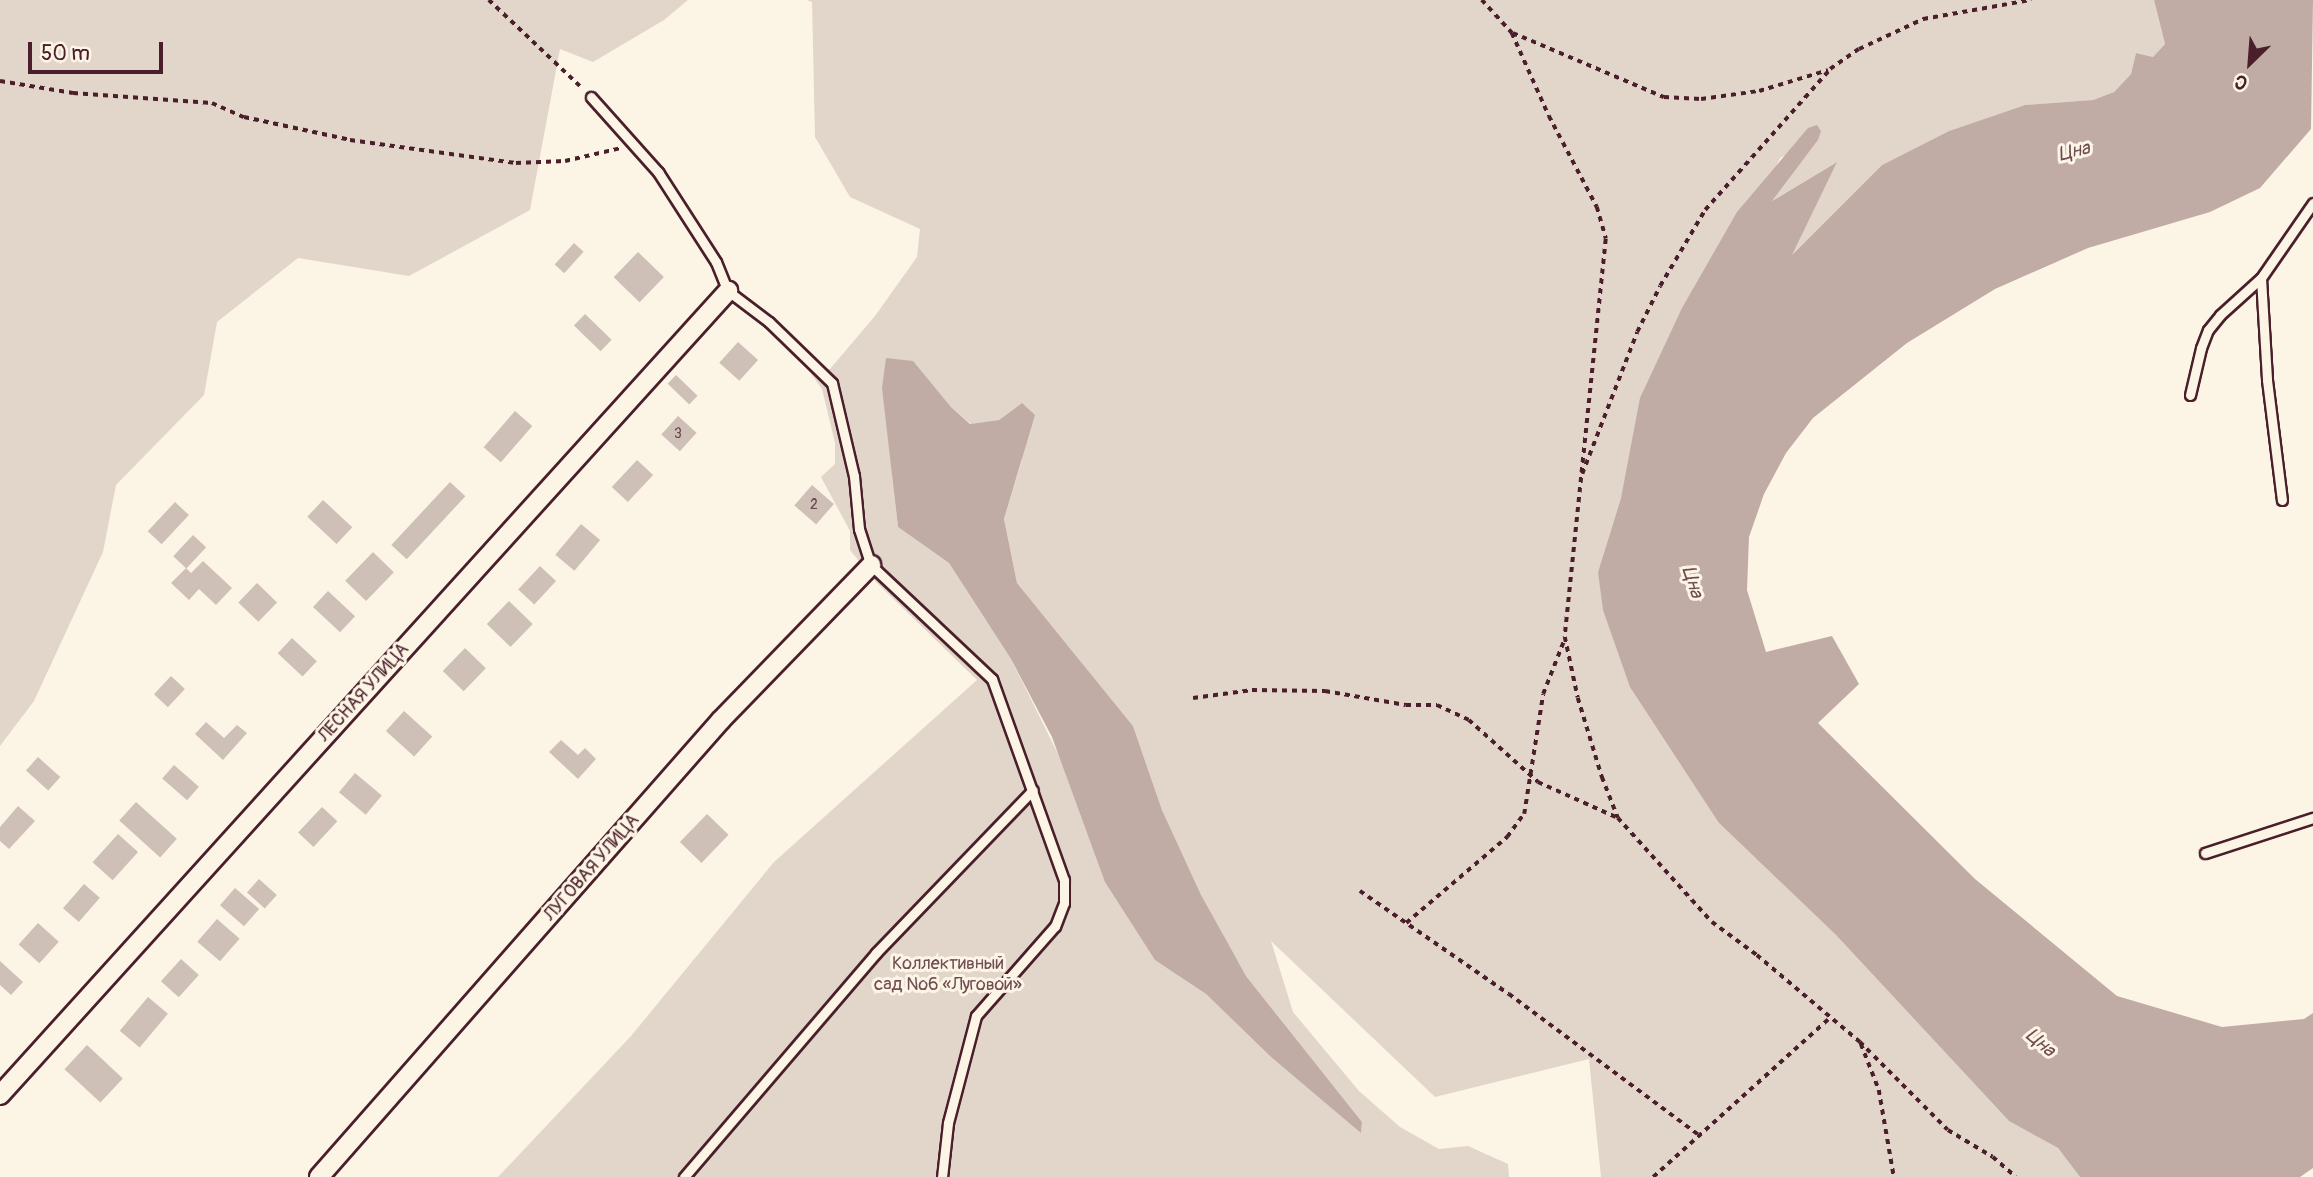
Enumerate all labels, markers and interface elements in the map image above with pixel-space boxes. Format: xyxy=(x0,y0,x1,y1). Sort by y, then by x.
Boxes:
scale bar xyxy=(32,28,166,72)
north arrow xyxy=(2215,28,2285,98)
text: 50 m xyxy=(41,40,90,67)
text: С xyxy=(2231,69,2252,95)
water label: Цна xyxy=(2056,137,2092,167)
house number: 3 xyxy=(674,426,682,442)
house number: 2 xyxy=(810,497,818,513)
water label: Цна xyxy=(1676,563,1708,601)
street label: ЛЕСНАЯ УЛИЦА xyxy=(314,639,414,747)
street label: ЛУГОВАЯ УЛИЦА xyxy=(540,810,644,926)
park label: Коллективный сад №6 «Луговой» xyxy=(874,954,1022,996)
water label: Цна xyxy=(2021,1024,2059,1062)

